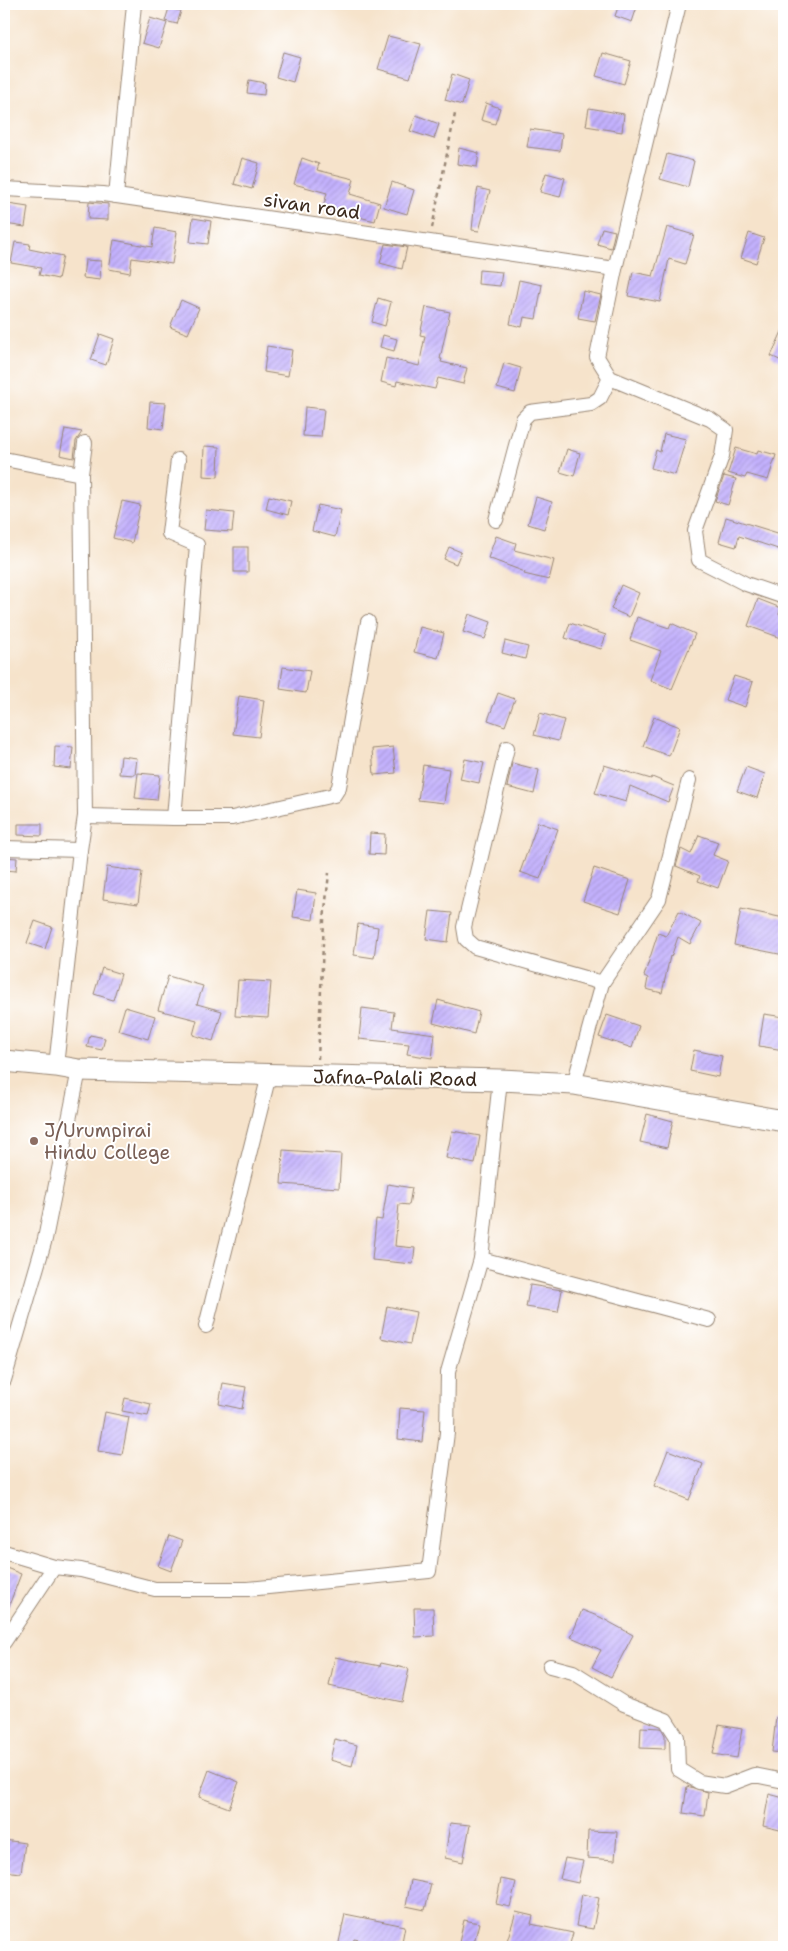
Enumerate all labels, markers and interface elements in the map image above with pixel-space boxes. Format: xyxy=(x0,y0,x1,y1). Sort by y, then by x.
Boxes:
street label: sivan road xyxy=(262,187,362,225)
street label: Jafna-Palali Road xyxy=(313,1064,477,1092)
place label: J/Urumpirai Hindu College xyxy=(44,1118,170,1165)
marker: J/Urumpirai Hindu College xyxy=(28,1135,40,1147)

